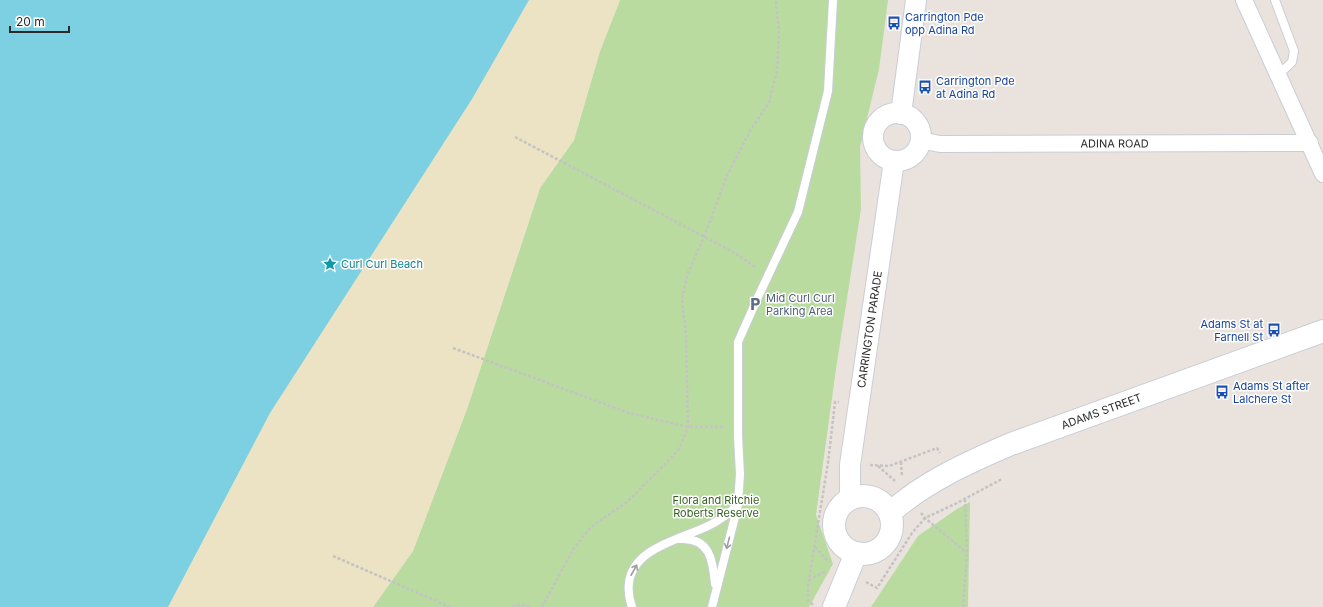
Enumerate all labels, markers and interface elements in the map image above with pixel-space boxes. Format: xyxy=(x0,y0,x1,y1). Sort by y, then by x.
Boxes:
scale bar xyxy=(10,8,69,34)
place label: Carrington Pde opp Adina Rd xyxy=(905,10,984,37)
text: 20 m xyxy=(16,14,45,29)
bus stop icon: Carrington Pde opp Adina Rd xyxy=(886,15,902,31)
place label: Carrington Pde at Adina Rd xyxy=(936,74,1015,101)
bus stop icon: Carrington Pde at Adina Rd xyxy=(917,79,933,95)
street label: ADINA ROAD xyxy=(1080,136,1149,151)
place icon: Curl Curl Beach xyxy=(322,256,338,272)
place label: Curl Curl Beach xyxy=(341,257,423,271)
street label: CARRINGTON PARADE xyxy=(854,270,885,389)
place label: Mid Curl Curl Parking Area xyxy=(766,291,835,318)
parking icon: Mid Curl Curl Parking Area xyxy=(747,296,763,312)
place label: Adams St at Farnell St xyxy=(1200,317,1263,344)
bus stop icon: Adams St at Farnell St xyxy=(1266,322,1282,338)
place label: Adams St after Lalchere St xyxy=(1233,379,1310,406)
bus stop icon: Adams St after Lalchere St xyxy=(1214,384,1230,400)
street label: ADAMS STREET xyxy=(1059,390,1143,432)
park label: Flora and Ritchie Roberts Reserve xyxy=(673,493,759,520)
one-way arrow xyxy=(724,536,732,549)
one-way arrow xyxy=(630,564,638,576)

